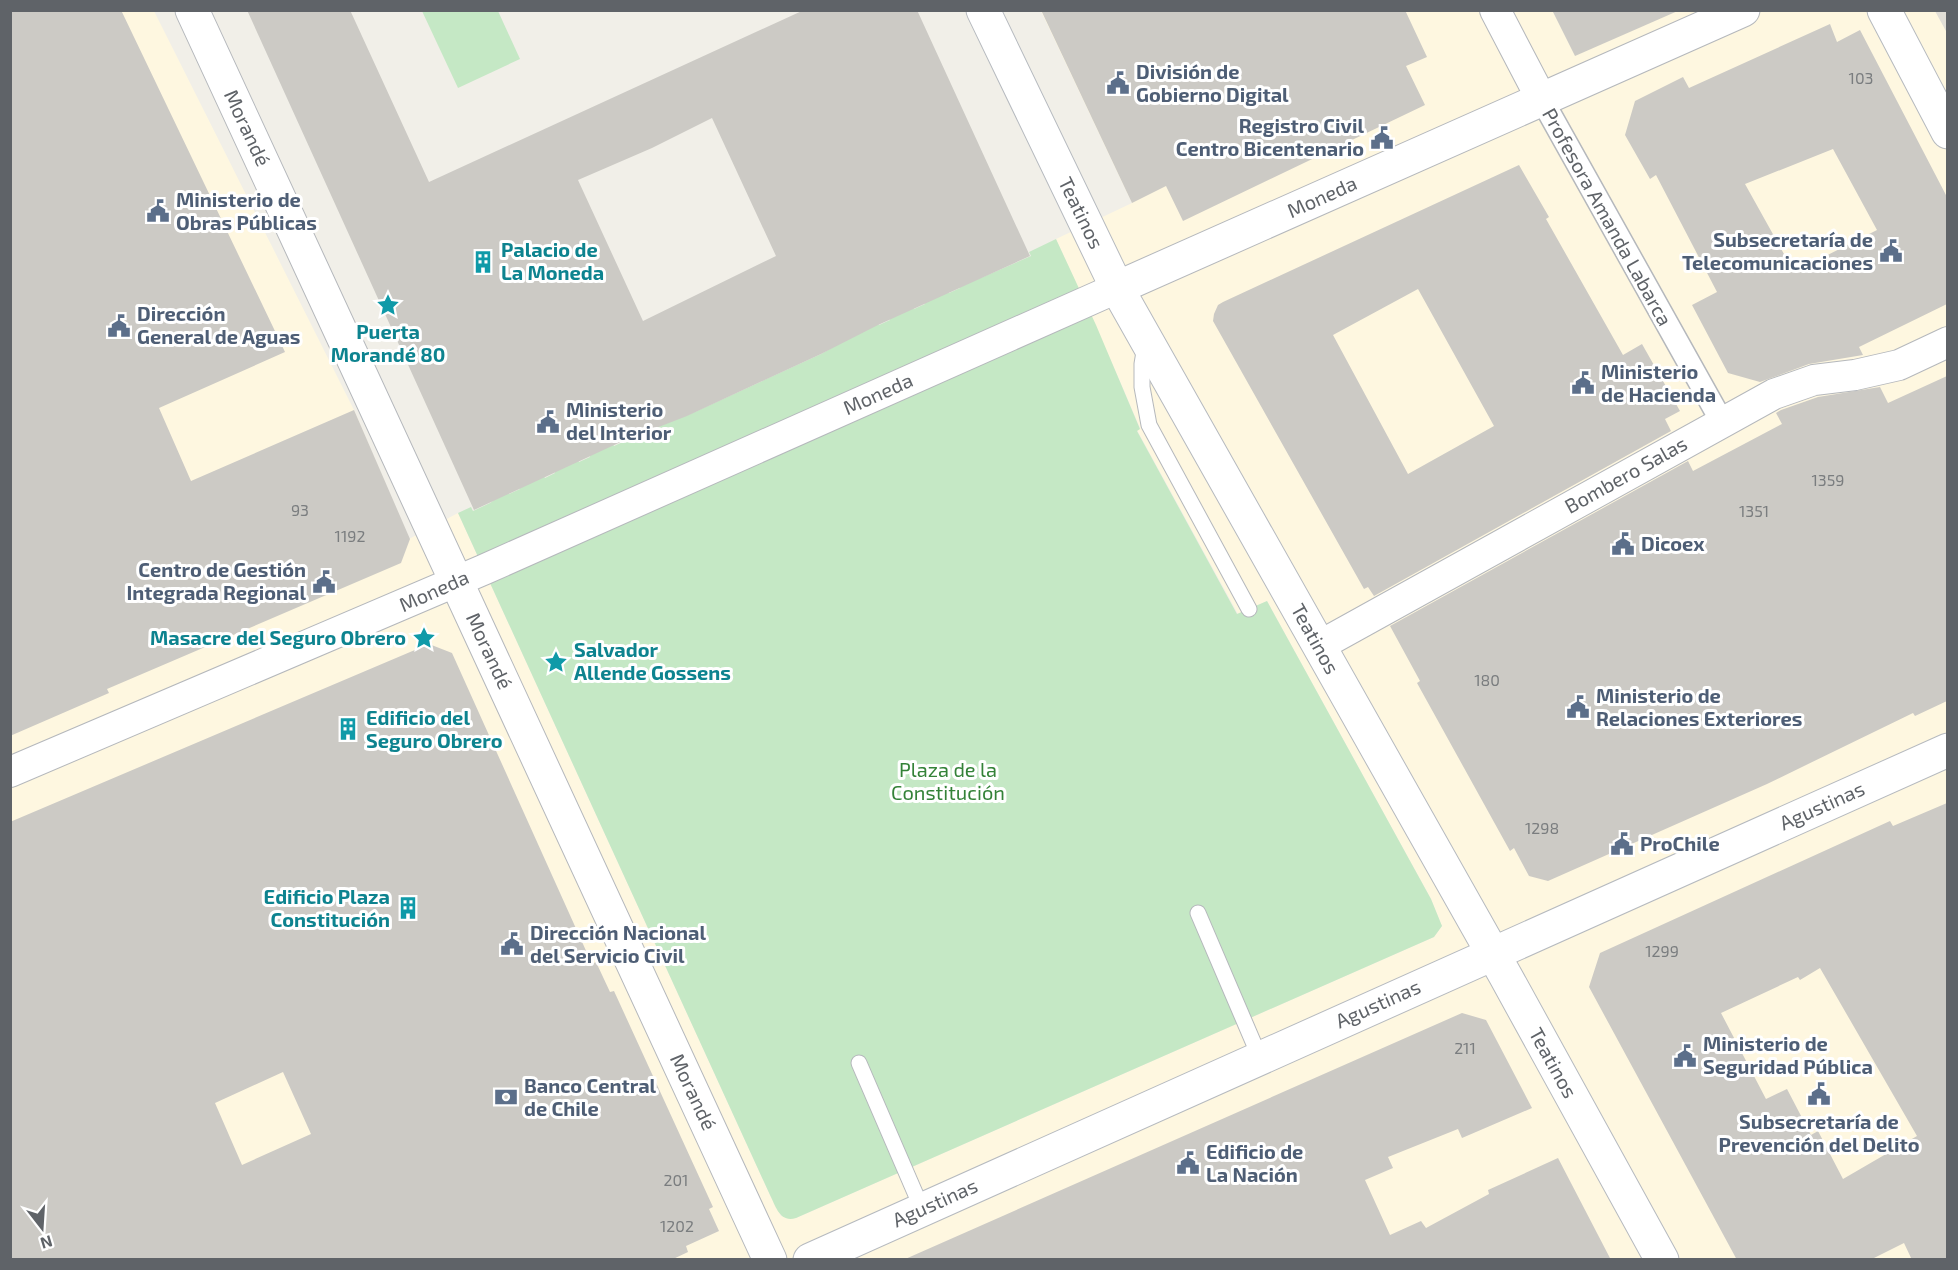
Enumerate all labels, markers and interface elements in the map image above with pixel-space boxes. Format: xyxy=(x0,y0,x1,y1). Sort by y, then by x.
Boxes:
place label: División de Gobierno Digital xyxy=(1136,59,1289,106)
house number: 103 xyxy=(1849,68,1873,87)
public building icon: División de Gobierno Digital xyxy=(1105,70,1131,96)
street label: Morandé xyxy=(220,85,276,170)
street label: Profesora Amanda Labarca xyxy=(1538,103,1678,330)
place label: Registro Civil Centro Bicentenario xyxy=(1176,113,1364,160)
public building icon: Registro Civil Centro Bicentenario xyxy=(1369,125,1395,151)
street label: Moneda xyxy=(1283,170,1360,222)
street label: Teatinos xyxy=(1054,173,1110,252)
place label: Ministerio de Obras Públicas xyxy=(176,187,317,234)
public building icon: Ministerio de Obras Públicas xyxy=(145,198,171,224)
place label: Subsecretaría de Telecomunicaciones xyxy=(1682,227,1873,274)
place label: Palacio de La Moneda xyxy=(501,237,604,284)
public building icon: Subsecretaría de Telecomunicaciones xyxy=(1878,238,1904,264)
building icon: Palacio de La Moneda xyxy=(470,249,496,275)
place icon: Puerta Morandé 80 xyxy=(375,292,401,318)
place label: Dirección General de Aguas xyxy=(137,301,301,348)
public building icon: Dirección General de Aguas xyxy=(106,313,132,339)
place label: Puerta Morandé 80 xyxy=(331,319,445,366)
place label: Ministerio de Hacienda xyxy=(1601,359,1716,406)
street label: Moneda xyxy=(839,367,916,419)
public building icon: Ministerio de Hacienda xyxy=(1570,370,1596,396)
place label: Ministerio del Interior xyxy=(566,397,672,444)
public building icon: Ministerio del Interior xyxy=(535,409,561,435)
street label: Bombero Salas xyxy=(1560,431,1691,518)
house number: 1359 xyxy=(1812,470,1845,489)
house number: 93 xyxy=(291,500,309,519)
house number: 1351 xyxy=(1739,501,1769,520)
house number: 1192 xyxy=(335,526,365,545)
public building icon: Dicoex xyxy=(1610,531,1636,557)
place label: Dicoex xyxy=(1641,531,1705,555)
place label: Centro de Gestión Integrada Regional xyxy=(126,557,306,604)
street label: Moneda xyxy=(395,564,472,616)
public building icon: Centro de Gestión Integrada Regional xyxy=(311,569,337,595)
street label: Teatinos xyxy=(1287,599,1345,678)
street label: Morandé xyxy=(462,608,518,693)
place label: Masacre del Seguro Obrero xyxy=(150,625,406,649)
place icon: Masacre del Seguro Obrero xyxy=(411,625,437,651)
place label: Salvador Allende Gossens xyxy=(574,637,731,684)
place icon: Salvador Allende Gossens xyxy=(543,649,569,675)
house number: 180 xyxy=(1474,670,1500,689)
place label: Ministerio de Relaciones Exteriores xyxy=(1596,683,1802,730)
public building icon: Ministerio de Relaciones Exteriores xyxy=(1565,694,1591,720)
place label: Edificio del Seguro Obrero xyxy=(366,705,502,752)
building icon: Edificio del Seguro Obrero xyxy=(335,716,361,742)
park label: Plaza de la Constitución xyxy=(891,757,1005,804)
street label: Agustinas xyxy=(1775,776,1868,834)
house number: 1298 xyxy=(1525,818,1559,837)
public building icon: ProChile xyxy=(1609,831,1635,857)
place label: ProChile xyxy=(1640,831,1720,855)
place label: Edificio Plaza Constitución xyxy=(264,884,390,931)
building icon: Edificio Plaza Constitución xyxy=(395,895,421,921)
place label: Dirección Nacional del Servicio Civil xyxy=(530,920,706,967)
public building icon: Dirección Nacional del Servicio Civil xyxy=(499,931,525,957)
house number: 1299 xyxy=(1645,941,1679,960)
street label: Agustinas xyxy=(1331,974,1424,1032)
street label: Teatinos xyxy=(1525,1023,1583,1102)
place label: Ministerio de Seguridad Pública xyxy=(1703,1031,1873,1078)
house number: 211 xyxy=(1454,1038,1476,1057)
public building icon: Ministerio de Seguridad Pública xyxy=(1672,1043,1698,1069)
street label: Morandé xyxy=(666,1049,722,1134)
place label: Banco Central de Chile xyxy=(524,1073,657,1120)
public building icon: Subsecretaría de Prevención del Delito xyxy=(1806,1081,1832,1107)
bank icon: Banco Central de Chile xyxy=(493,1084,519,1110)
place label: Subsecretaría de Prevención del Delito xyxy=(1719,1109,1919,1156)
place label: Edificio de La Nación xyxy=(1206,1139,1303,1186)
public building icon: Edificio de La Nación xyxy=(1175,1150,1201,1176)
house number: 201 xyxy=(663,1170,689,1189)
street label: Agustinas xyxy=(888,1173,981,1231)
north arrow xyxy=(12,1198,72,1258)
house number: 1202 xyxy=(660,1216,694,1235)
text: N xyxy=(38,1232,55,1254)

